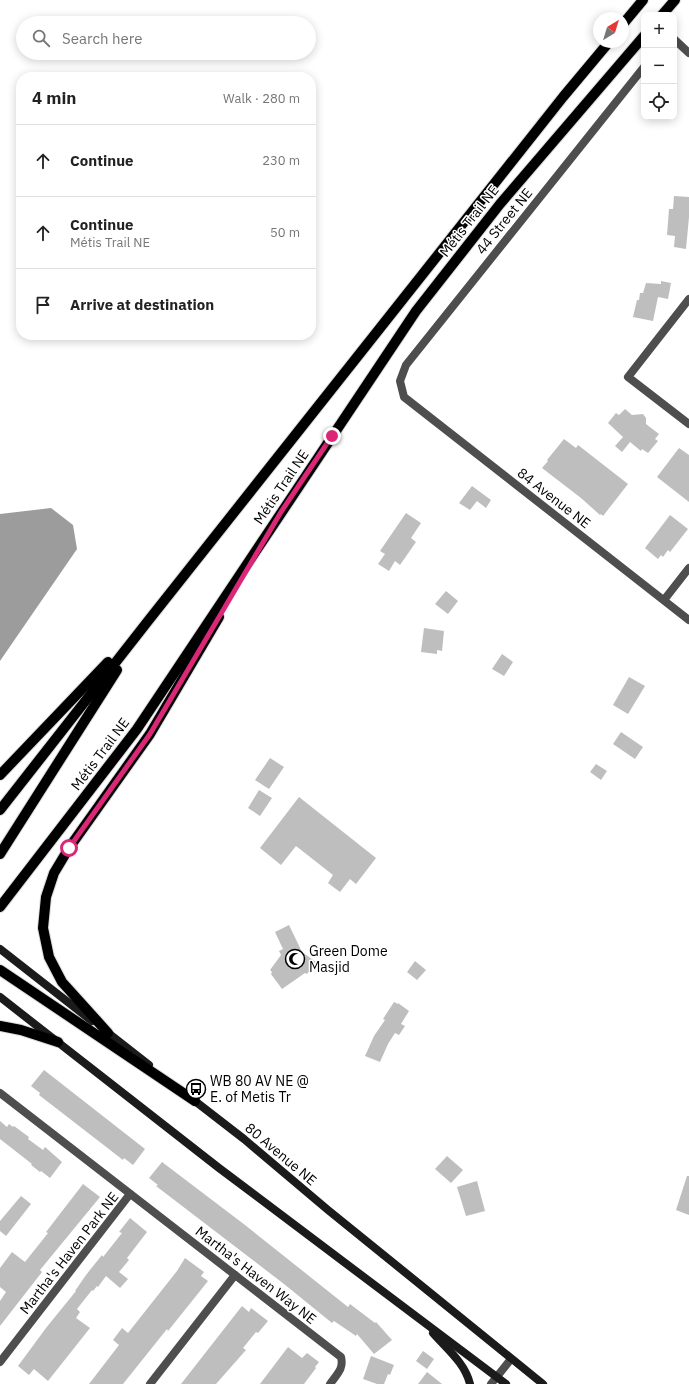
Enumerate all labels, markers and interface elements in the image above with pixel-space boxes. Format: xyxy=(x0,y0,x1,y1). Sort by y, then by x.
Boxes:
north arrow xyxy=(593,12,629,48)
map controls xyxy=(641,12,677,120)
button: + xyxy=(641,12,677,48)
search box xyxy=(16,16,316,60)
icon: search xyxy=(30,27,52,49)
text: Search here xyxy=(62,29,142,48)
button: − xyxy=(641,48,677,84)
button: locate xyxy=(641,84,677,120)
text: 4 min xyxy=(32,87,76,109)
text: Walk · 280 m xyxy=(223,90,300,107)
icon: ahead xyxy=(32,150,54,172)
text: Continue xyxy=(70,151,134,170)
text: 230 m xyxy=(262,152,300,169)
street label: Métis Trail NE xyxy=(435,181,503,261)
street label: 44 Street NE xyxy=(472,184,536,258)
text: Continue xyxy=(70,215,134,234)
icon: ahead xyxy=(32,222,54,244)
text: 50 m xyxy=(270,224,300,241)
text: Métis Trail NE xyxy=(70,234,150,251)
icon: arrive xyxy=(32,294,54,316)
text: Arrive at destination xyxy=(70,295,214,314)
route end xyxy=(323,427,341,445)
street label: Métis Trail NE xyxy=(249,446,313,528)
street label: 84 Avenue NE xyxy=(514,464,594,532)
street label: Métis Trail NE xyxy=(67,714,133,794)
route start xyxy=(60,839,78,857)
place label: Green Dome Masjid xyxy=(309,942,388,976)
mosque icon: Green Dome Masjid xyxy=(284,948,306,970)
place label: WB 80 AV NE @ E. of Metis Tr xyxy=(210,1072,309,1106)
bus stop icon: WB 80 AV NE @ E. of Metis Tr xyxy=(185,1078,207,1100)
street label: 80 Avenue NE xyxy=(241,1119,321,1189)
street label: Martha's Haven Park NE xyxy=(16,1188,122,1318)
street label: Martha's Haven Way NE xyxy=(192,1222,320,1328)

